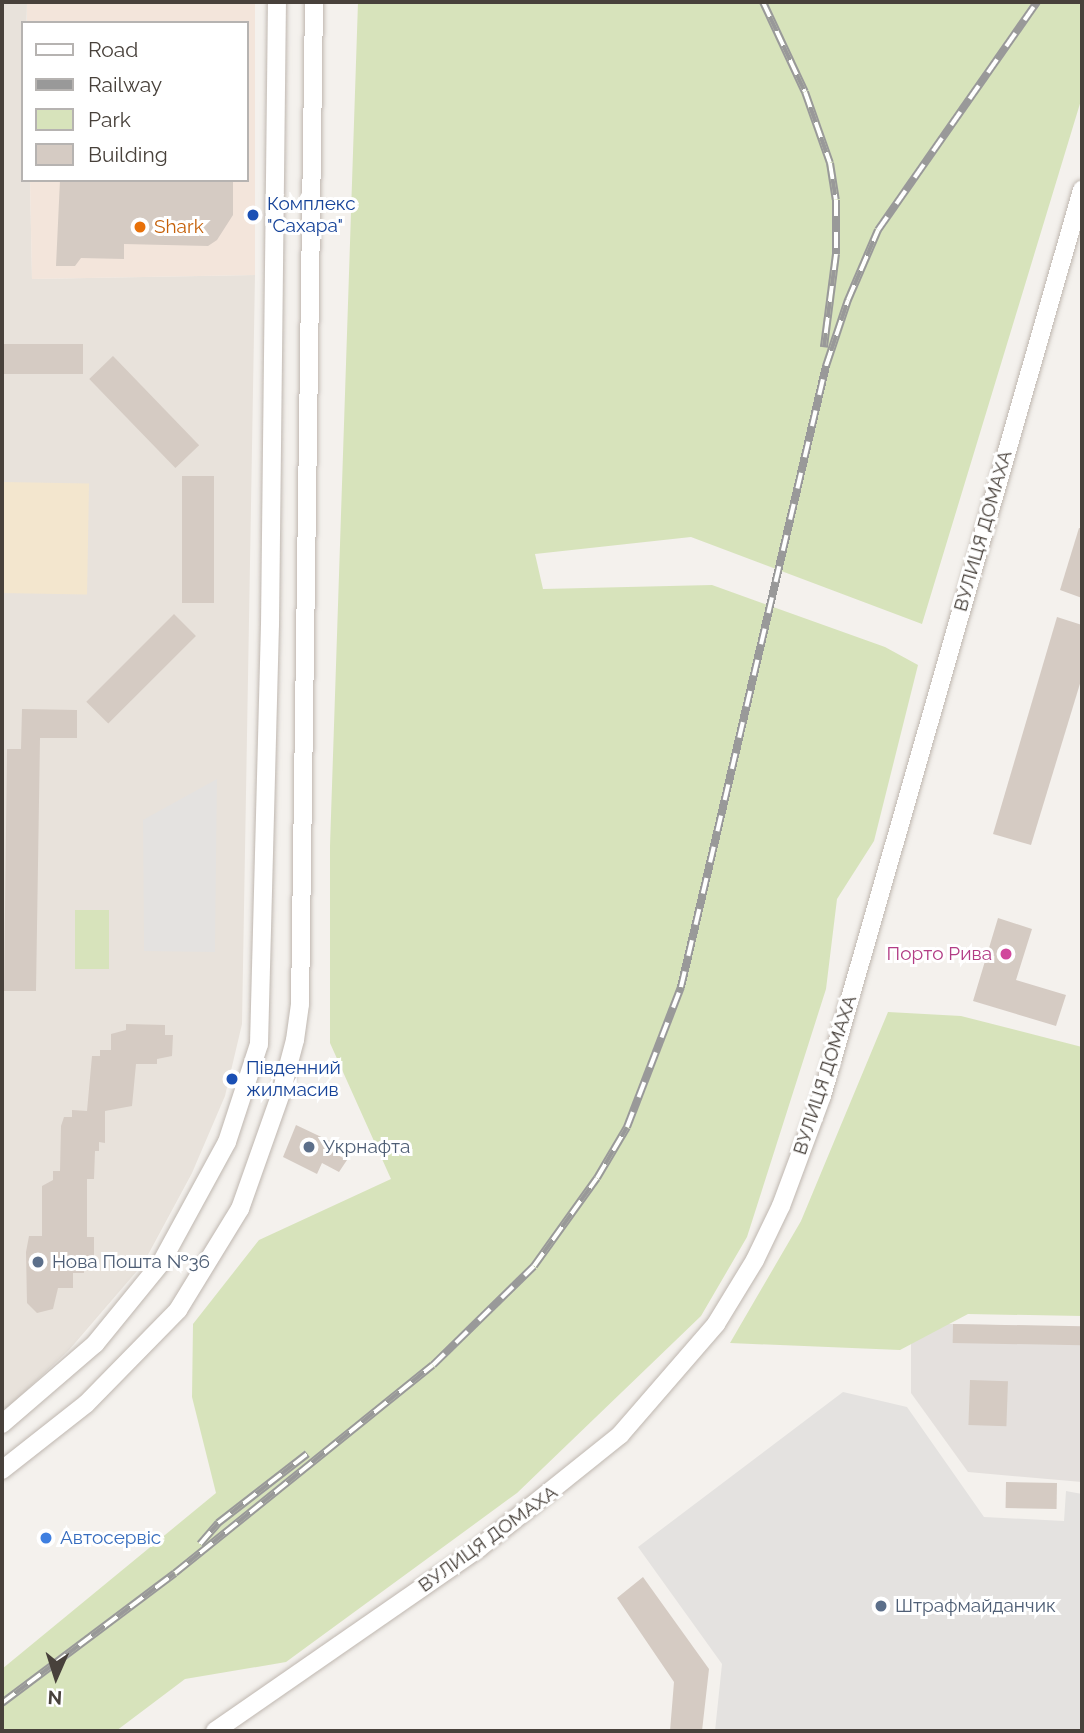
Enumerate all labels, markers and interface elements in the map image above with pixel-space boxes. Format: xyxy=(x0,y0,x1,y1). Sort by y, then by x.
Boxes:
legend xyxy=(21,21,248,182)
text: Road xyxy=(88,37,138,62)
text: Railway xyxy=(88,72,162,97)
text: Park xyxy=(88,107,131,132)
text: Building xyxy=(88,142,168,167)
place label: Комплекс "Сахара" xyxy=(267,193,356,237)
marker: Комплекс "Сахара" xyxy=(245,207,261,223)
place label: Shark xyxy=(154,216,204,238)
marker: Shark xyxy=(132,219,148,235)
street label: ВУЛИЦЯ ДОМАХА xyxy=(949,448,1017,614)
place label: Порто Рива xyxy=(887,943,992,965)
marker: Порто Рива xyxy=(998,946,1014,962)
street label: ВУЛИЦЯ ДОМАХА xyxy=(788,992,862,1158)
place label: Південний жилмасив xyxy=(246,1057,341,1101)
marker: Південний жилмасив xyxy=(224,1071,240,1087)
place label: Укрнафта xyxy=(323,1136,410,1158)
marker: Укрнафта xyxy=(301,1139,317,1155)
place label: Нова Пошта №36 xyxy=(52,1251,210,1273)
marker: Нова Пошта №36 xyxy=(30,1254,46,1270)
street label: ВУЛИЦЯ ДОМАХА xyxy=(414,1481,562,1597)
place label: Автосервіс xyxy=(60,1527,161,1549)
marker: Автосервіс xyxy=(38,1530,54,1546)
place label: Штрафмайданчик xyxy=(895,1595,1056,1617)
marker: Штрафмайданчик xyxy=(873,1598,889,1614)
north arrow xyxy=(21,1642,91,1712)
text: N xyxy=(47,1687,63,1709)

